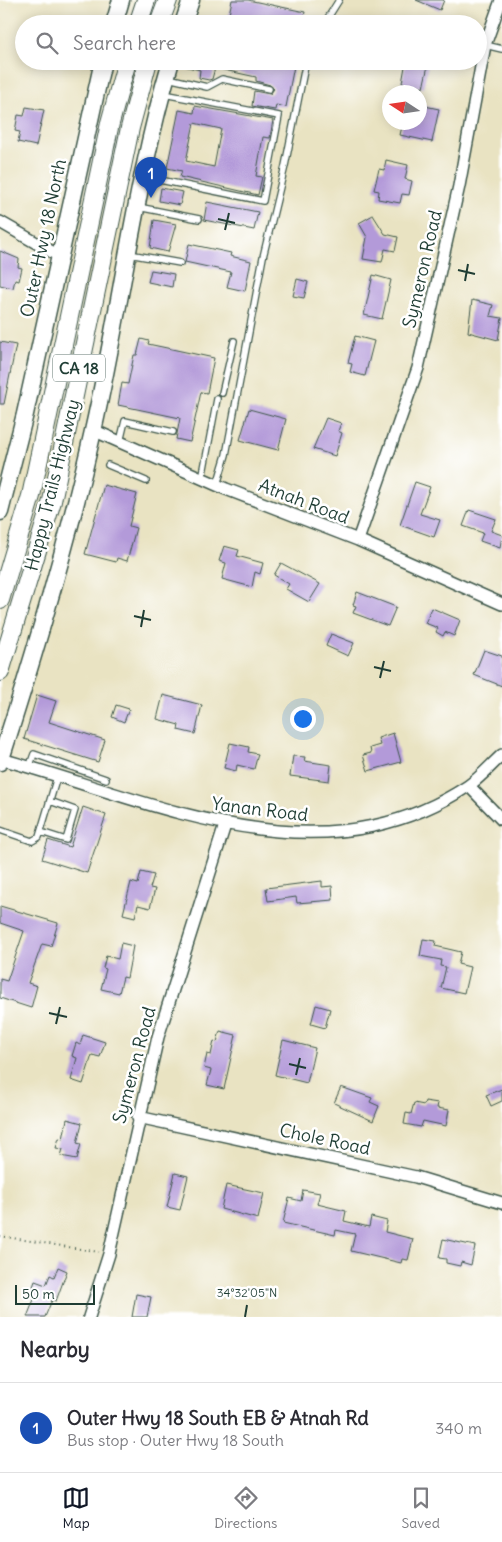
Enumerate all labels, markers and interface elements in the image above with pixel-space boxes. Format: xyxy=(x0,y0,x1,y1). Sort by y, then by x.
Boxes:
search box xyxy=(15,15,487,70)
icon: search xyxy=(33,29,61,57)
text: Search here xyxy=(73,31,176,55)
north arrow xyxy=(382,85,427,130)
street label: Outer Hwy 18 North xyxy=(15,157,71,319)
pin: 1 xyxy=(135,157,167,198)
street label: Symeron Road xyxy=(397,208,447,330)
road number: CA 18 xyxy=(53,354,105,382)
street label: Happy Trails Highway xyxy=(20,397,84,573)
street label: Atnah Road xyxy=(256,473,353,529)
your location xyxy=(290,706,316,732)
street label: Yanan Road xyxy=(211,792,310,826)
street label: Symeron Road xyxy=(107,1004,161,1126)
street label: Chole Road xyxy=(277,1118,373,1160)
scale bar xyxy=(15,1282,95,1305)
text: 50 m xyxy=(22,1285,55,1303)
text: 34°32'05"N xyxy=(217,1285,277,1300)
text: Nearby xyxy=(20,1336,90,1363)
text: Outer Hwy 18 South EB & Atnah Rd xyxy=(67,1406,369,1430)
text: 1 xyxy=(33,1418,39,1438)
text: 340 m xyxy=(435,1418,482,1438)
text: Bus stop · Outer Hwy 18 South xyxy=(67,1430,284,1450)
tab: Map xyxy=(62,1484,90,1532)
tab: Directions xyxy=(214,1484,277,1532)
tab: Saved xyxy=(402,1484,440,1532)

